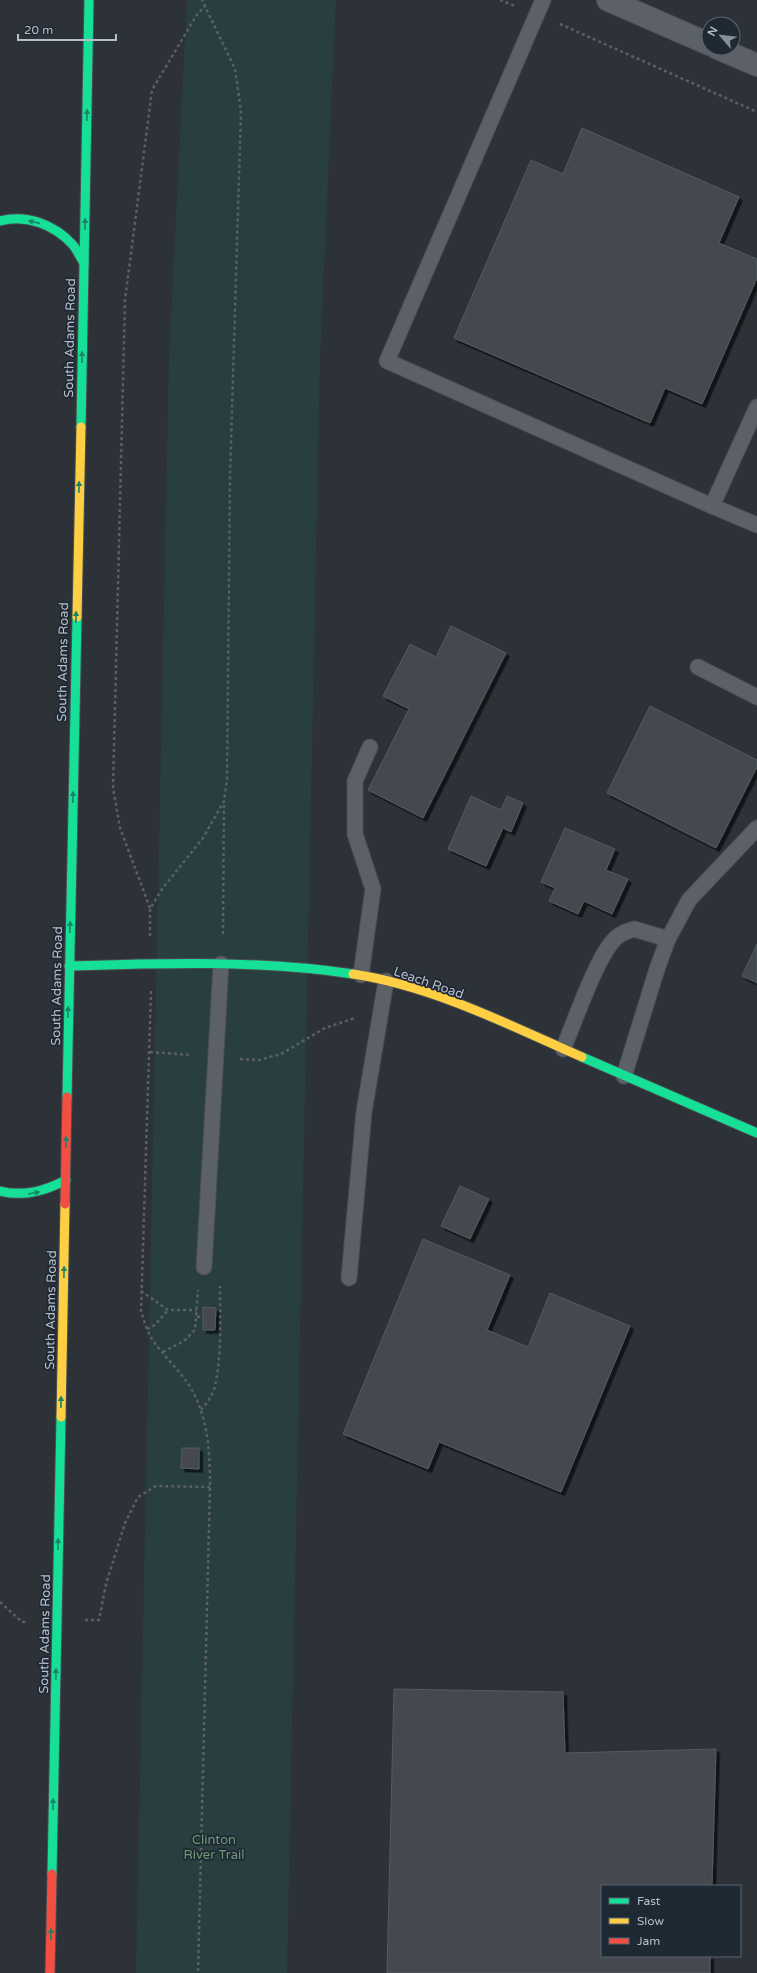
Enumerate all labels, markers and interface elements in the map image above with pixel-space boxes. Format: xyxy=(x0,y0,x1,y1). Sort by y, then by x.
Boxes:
scale bar xyxy=(18,16,116,42)
north arrow xyxy=(701,16,741,56)
text: 20 m xyxy=(24,23,53,37)
text: N xyxy=(705,25,720,38)
one-way arrow xyxy=(84,108,90,121)
one-way arrow xyxy=(28,218,40,224)
one-way arrow xyxy=(81,218,88,230)
street label: South Adams Road xyxy=(61,278,79,398)
one-way arrow xyxy=(79,350,85,363)
one-way arrow xyxy=(76,480,82,493)
street label: South Adams Road xyxy=(54,602,72,722)
one-way arrow xyxy=(73,611,80,623)
one-way arrow xyxy=(69,791,76,803)
one-way arrow xyxy=(67,920,73,933)
street label: South Adams Road xyxy=(48,926,66,1046)
street label: Leach Road xyxy=(392,963,466,1002)
one-way arrow xyxy=(65,1005,71,1018)
one-way arrow xyxy=(63,1135,69,1148)
one-way arrow xyxy=(28,1190,40,1196)
street label: South Adams Road xyxy=(42,1250,60,1370)
one-way arrow xyxy=(61,1265,67,1278)
one-way arrow xyxy=(58,1395,64,1408)
one-way arrow xyxy=(55,1538,62,1550)
street label: South Adams Road xyxy=(36,1574,54,1694)
one-way arrow xyxy=(52,1668,59,1680)
one-way arrow xyxy=(50,1797,56,1810)
park label: Clinton River Trail xyxy=(184,1832,244,1863)
legend xyxy=(601,1885,741,1957)
text: Fast xyxy=(637,1894,661,1908)
text: Slow xyxy=(637,1914,664,1928)
one-way arrow xyxy=(48,1927,54,1940)
text: Jam xyxy=(637,1934,660,1948)

